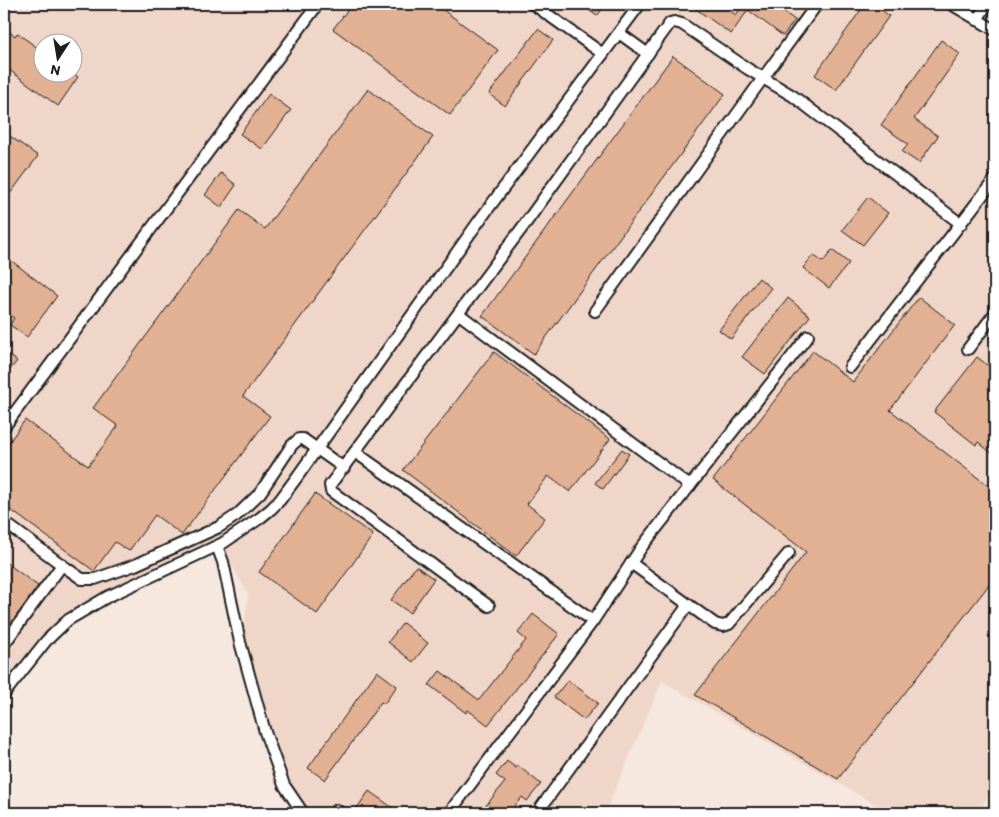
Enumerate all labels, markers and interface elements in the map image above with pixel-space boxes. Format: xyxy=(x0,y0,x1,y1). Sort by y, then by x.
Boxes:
north arrow xyxy=(32,32,82,82)
text: N xyxy=(49,61,62,80)

